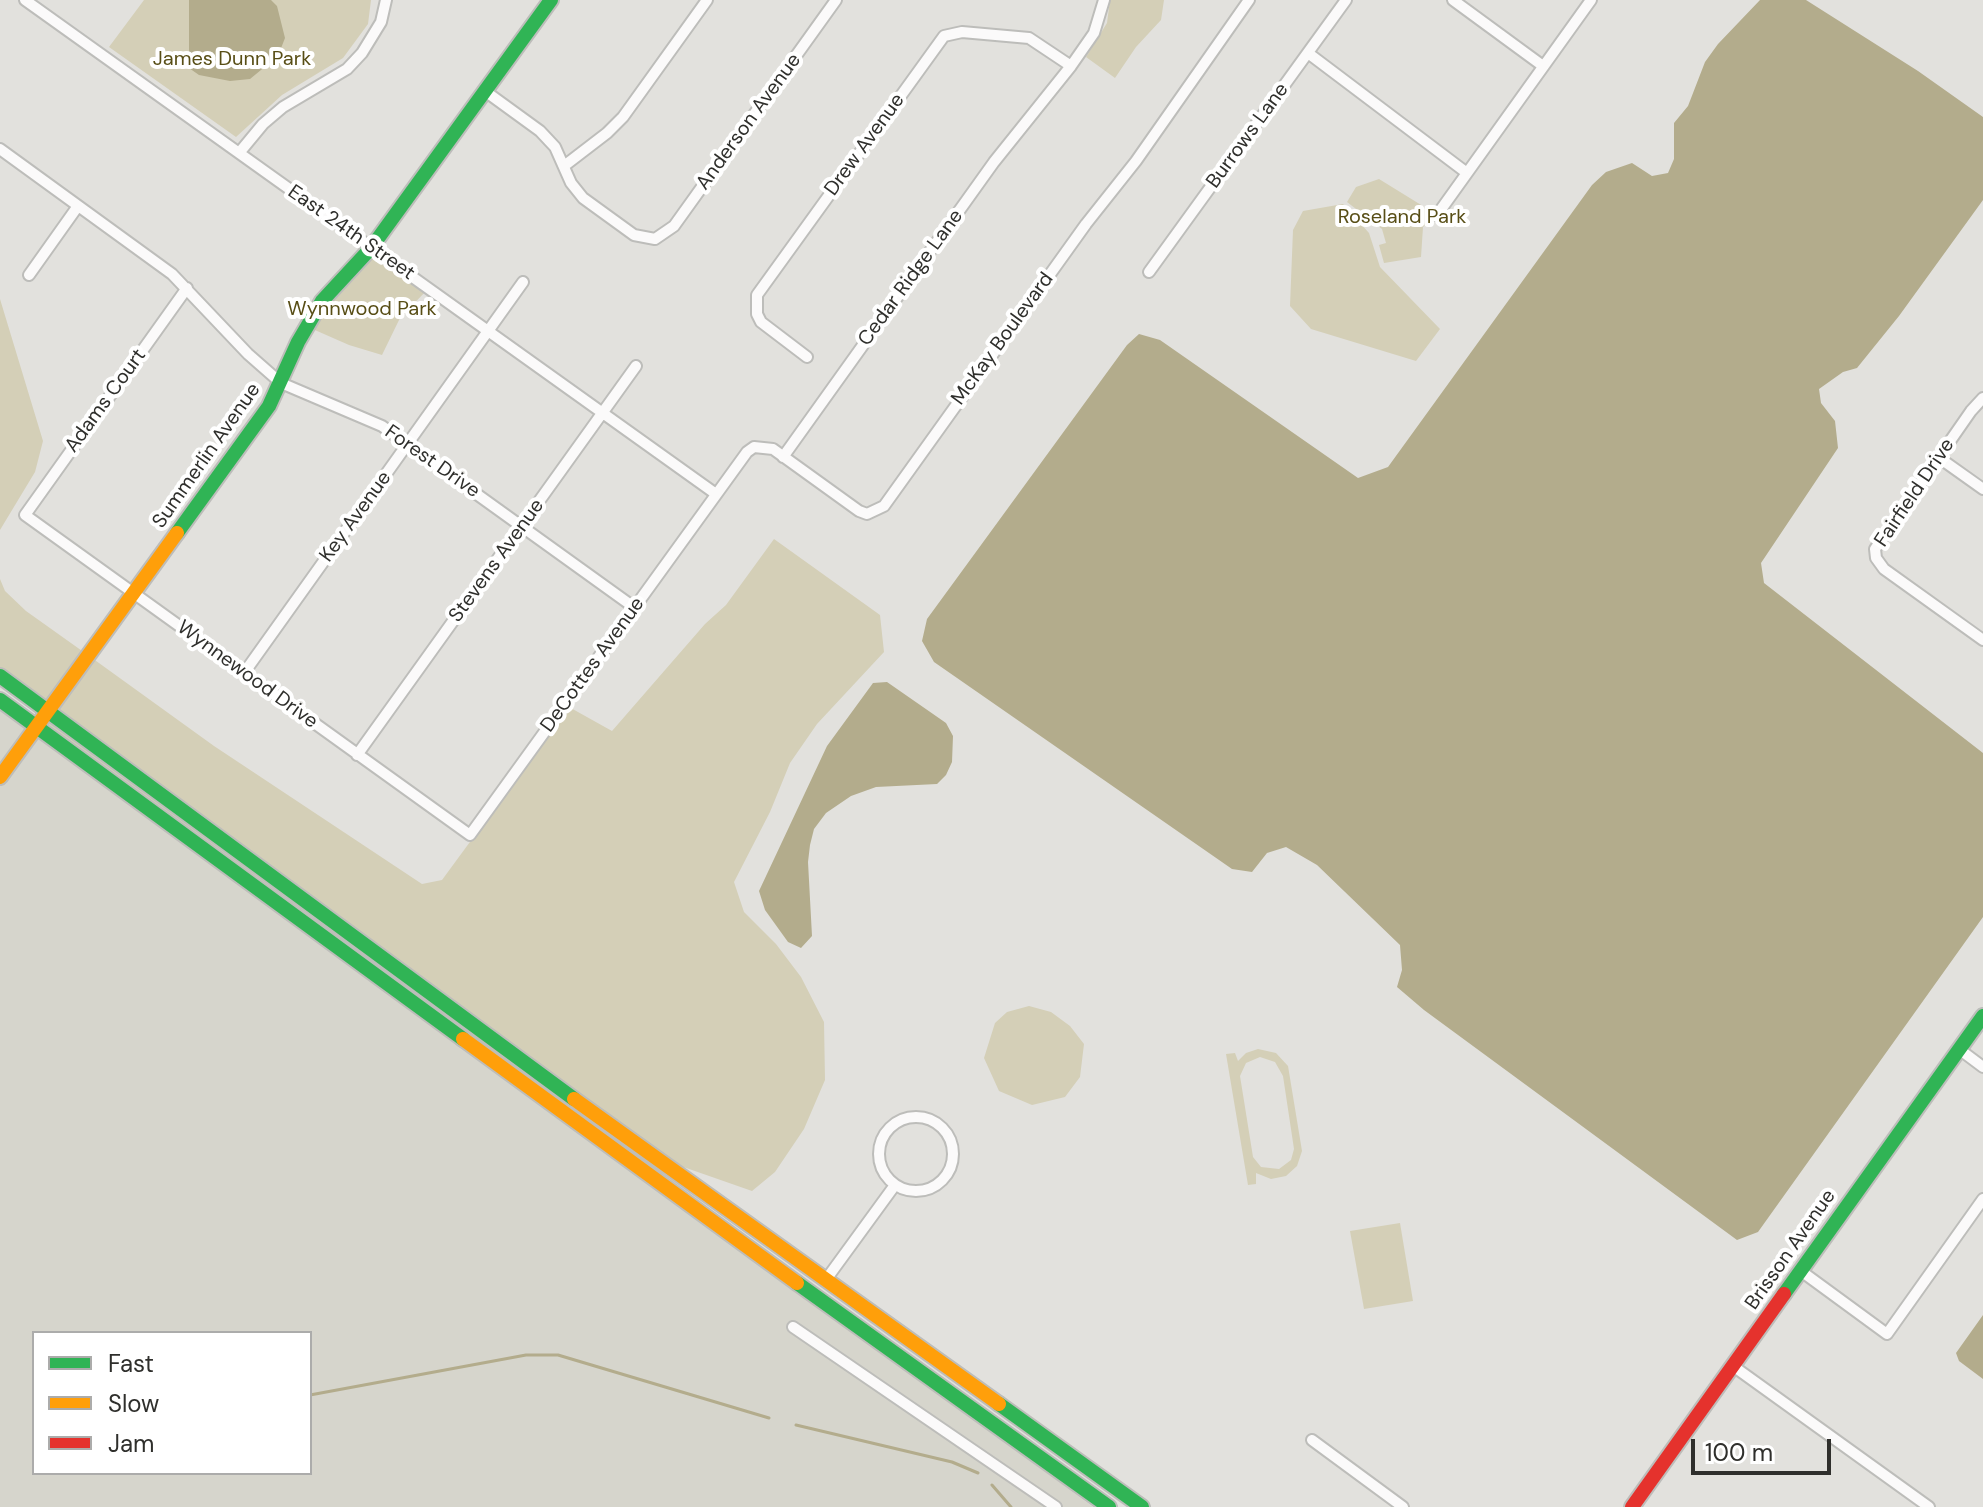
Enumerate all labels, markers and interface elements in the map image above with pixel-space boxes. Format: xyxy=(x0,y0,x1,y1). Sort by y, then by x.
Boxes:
park label: James Dunn Park xyxy=(153,48,311,72)
street label: Anderson Avenue xyxy=(691,49,807,195)
street label: Burrows Lane xyxy=(1202,79,1294,193)
street label: Drew Avenue xyxy=(820,89,910,201)
street label: East 24th Street xyxy=(283,180,419,286)
street label: Cedar Ridge Lane xyxy=(853,205,969,351)
park label: Roseland Park xyxy=(1338,206,1466,230)
street label: McKay Boulevard xyxy=(947,268,1059,410)
park label: Wynnwood Park xyxy=(287,298,437,322)
street label: Adams Court xyxy=(60,344,152,458)
street label: Summerlin Avenue xyxy=(148,379,266,533)
street label: Forest Drive xyxy=(380,420,484,504)
street label: Fairfield Drive xyxy=(1870,434,1960,552)
street label: Key Avenue xyxy=(315,467,397,567)
street label: Stevens Avenue xyxy=(444,495,550,627)
street label: DeCottes Avenue xyxy=(536,593,650,737)
street label: Wynnewood Drive xyxy=(172,616,322,734)
street label: Brisson Avenue xyxy=(1741,1185,1841,1315)
legend xyxy=(32,1331,312,1475)
text: Fast xyxy=(108,1348,154,1379)
text: Slow xyxy=(108,1388,159,1419)
scale bar xyxy=(1695,1423,1835,1473)
text: Jam xyxy=(108,1428,154,1459)
text: 100 m xyxy=(1705,1437,1773,1468)

